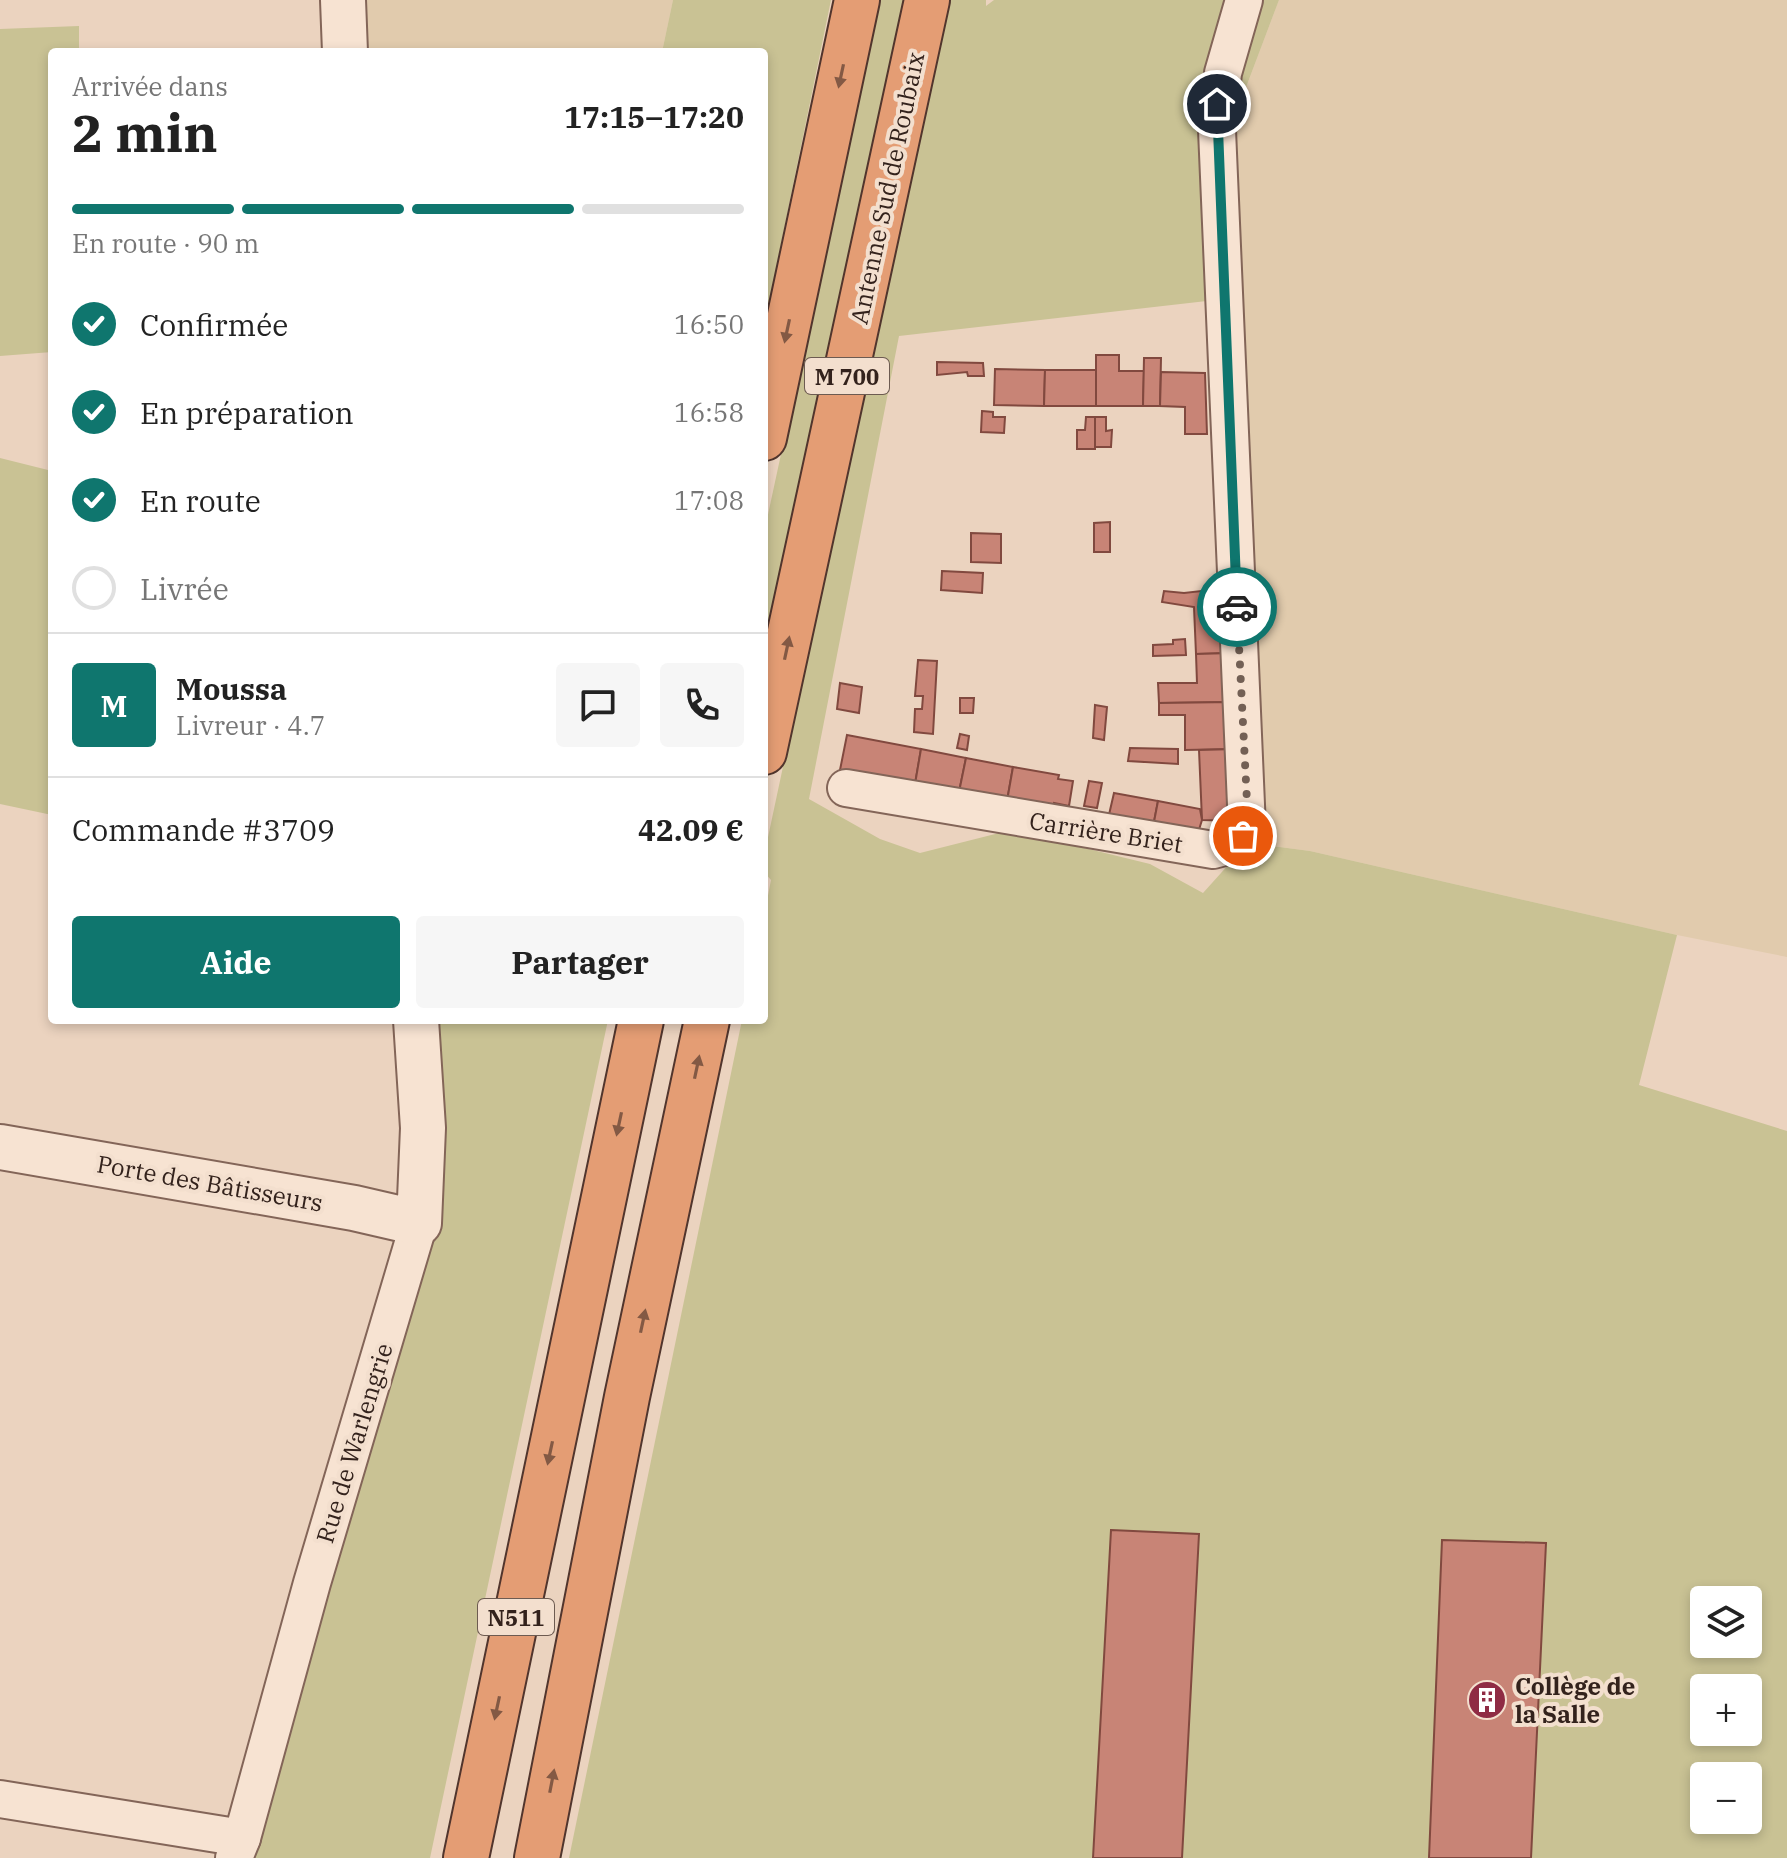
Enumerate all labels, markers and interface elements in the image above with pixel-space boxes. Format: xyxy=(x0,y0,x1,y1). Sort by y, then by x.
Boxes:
street label: Antenne Sud de Roubaix xyxy=(843,49,931,327)
one-way arrow xyxy=(834,64,846,89)
text: Arrivée dans xyxy=(72,69,228,103)
pin xyxy=(1183,70,1251,138)
icon: home xyxy=(1195,82,1239,126)
text: 17:15–17:20 xyxy=(564,97,744,136)
text: 2 min xyxy=(72,99,218,166)
text: En route · 90 m xyxy=(72,226,259,260)
icon: check xyxy=(72,302,116,346)
text: Confirmée xyxy=(140,305,288,344)
text: 16:50 xyxy=(674,307,744,341)
one-way arrow xyxy=(780,318,793,343)
road number: M 700 xyxy=(805,358,889,394)
icon: check xyxy=(72,390,116,434)
text: En préparation xyxy=(140,393,354,432)
text: 16:58 xyxy=(674,395,744,429)
icon: check xyxy=(72,478,116,522)
text: En route xyxy=(140,481,261,520)
text: 17:08 xyxy=(674,483,744,517)
courier xyxy=(1197,567,1277,647)
text: Livrée xyxy=(140,569,229,608)
icon: car xyxy=(1215,585,1259,629)
one-way arrow xyxy=(781,635,794,660)
button: chat xyxy=(556,663,640,747)
button: phone xyxy=(660,663,744,747)
text: Moussa xyxy=(176,669,287,708)
text: M xyxy=(101,686,127,725)
text: Livreur · 4.7 xyxy=(176,708,325,742)
pin xyxy=(1209,802,1277,870)
street label: Carrière Briet xyxy=(1027,804,1185,860)
text: Commande #3709 xyxy=(72,810,335,849)
text: 42.09 € xyxy=(638,810,744,849)
icon: bag xyxy=(1221,814,1265,858)
button: Aide xyxy=(72,916,400,1008)
button: Partager xyxy=(416,916,744,1008)
one-way arrow xyxy=(691,1054,704,1079)
one-way arrow xyxy=(612,1111,625,1136)
street label: Porte des Bâtisseurs xyxy=(95,1147,325,1219)
one-way arrow xyxy=(638,1308,650,1333)
street label: Rue de Warlengrie xyxy=(308,1339,400,1547)
one-way arrow xyxy=(543,1441,556,1466)
map controls xyxy=(1690,1586,1762,1834)
button: layers xyxy=(1690,1586,1762,1658)
road number: N511 xyxy=(478,1599,554,1635)
place label: Collège de la Salle xyxy=(1515,1670,1635,1730)
button: + xyxy=(1690,1674,1762,1746)
building icon: Collège de la Salle xyxy=(1466,1679,1508,1721)
one-way arrow xyxy=(490,1695,503,1720)
button: − xyxy=(1690,1762,1762,1834)
one-way arrow xyxy=(546,1769,558,1794)

